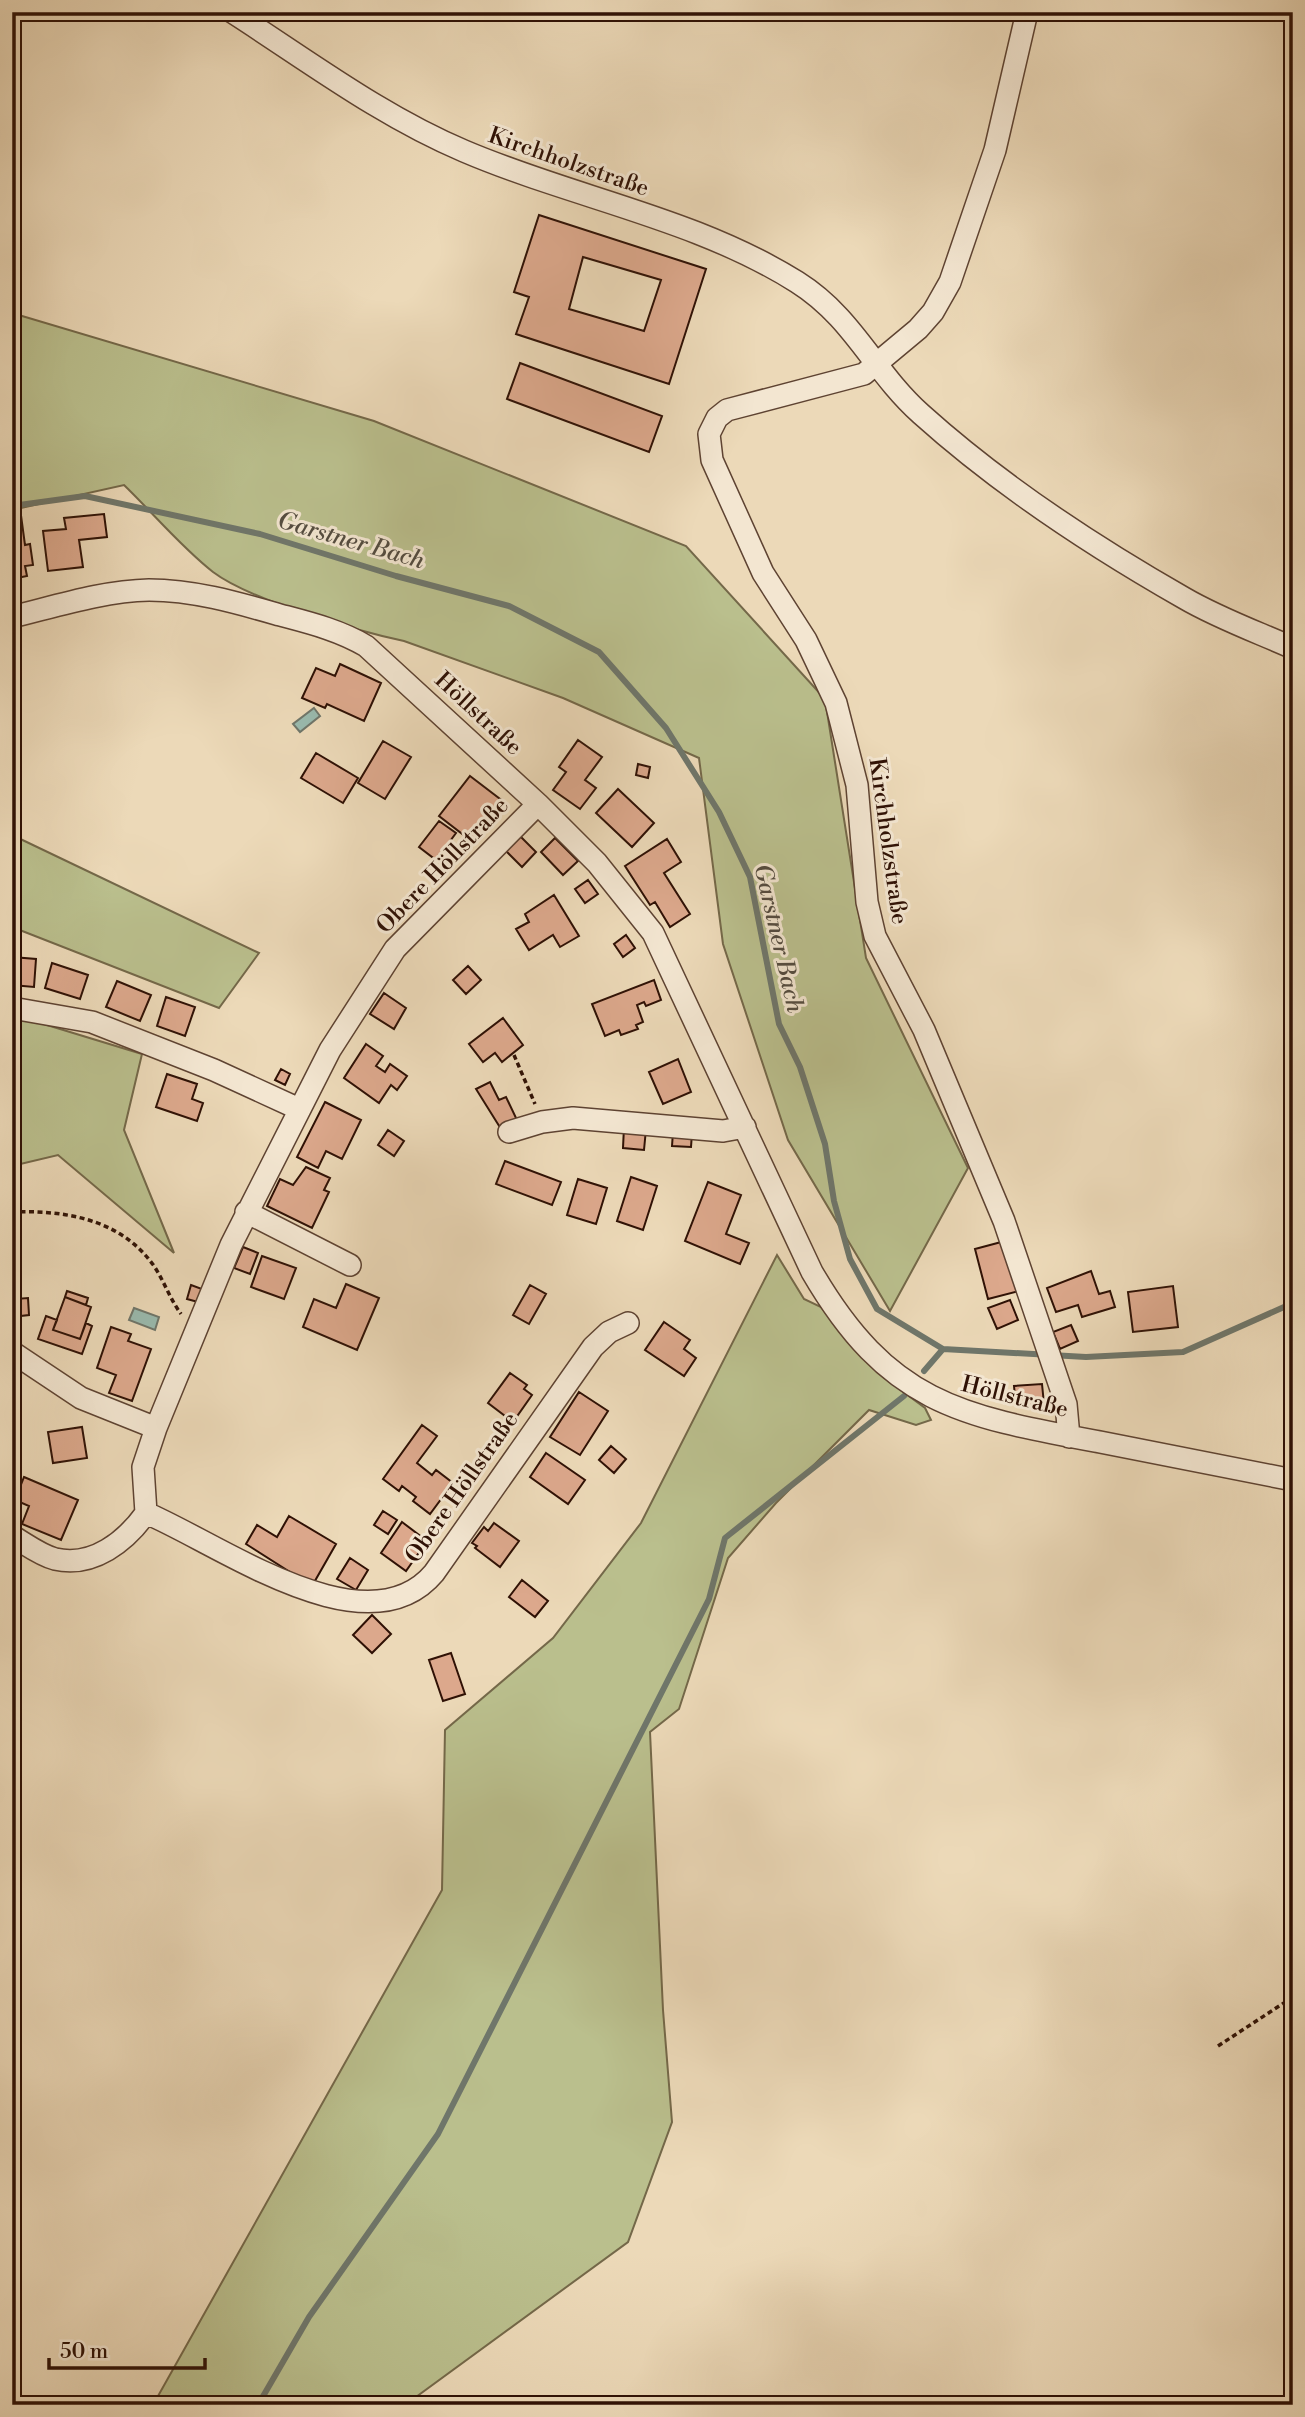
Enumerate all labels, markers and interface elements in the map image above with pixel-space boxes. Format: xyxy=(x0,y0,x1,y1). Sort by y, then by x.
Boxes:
street label: Kirchholzstraße xyxy=(485,121,653,203)
water label: Garstner Bach xyxy=(274,506,428,576)
street label: Höllstraße xyxy=(429,666,528,761)
street label: Kirchholzstraße xyxy=(862,756,914,926)
street label: Obere Höllstraße xyxy=(371,792,515,940)
water label: Garstner Bach xyxy=(746,861,810,1016)
street label: Höllstraße xyxy=(958,1370,1071,1424)
street label: Obere Höllstraße xyxy=(399,1407,524,1569)
scale bar xyxy=(49,2326,205,2370)
text: 50 m xyxy=(60,2339,108,2365)

